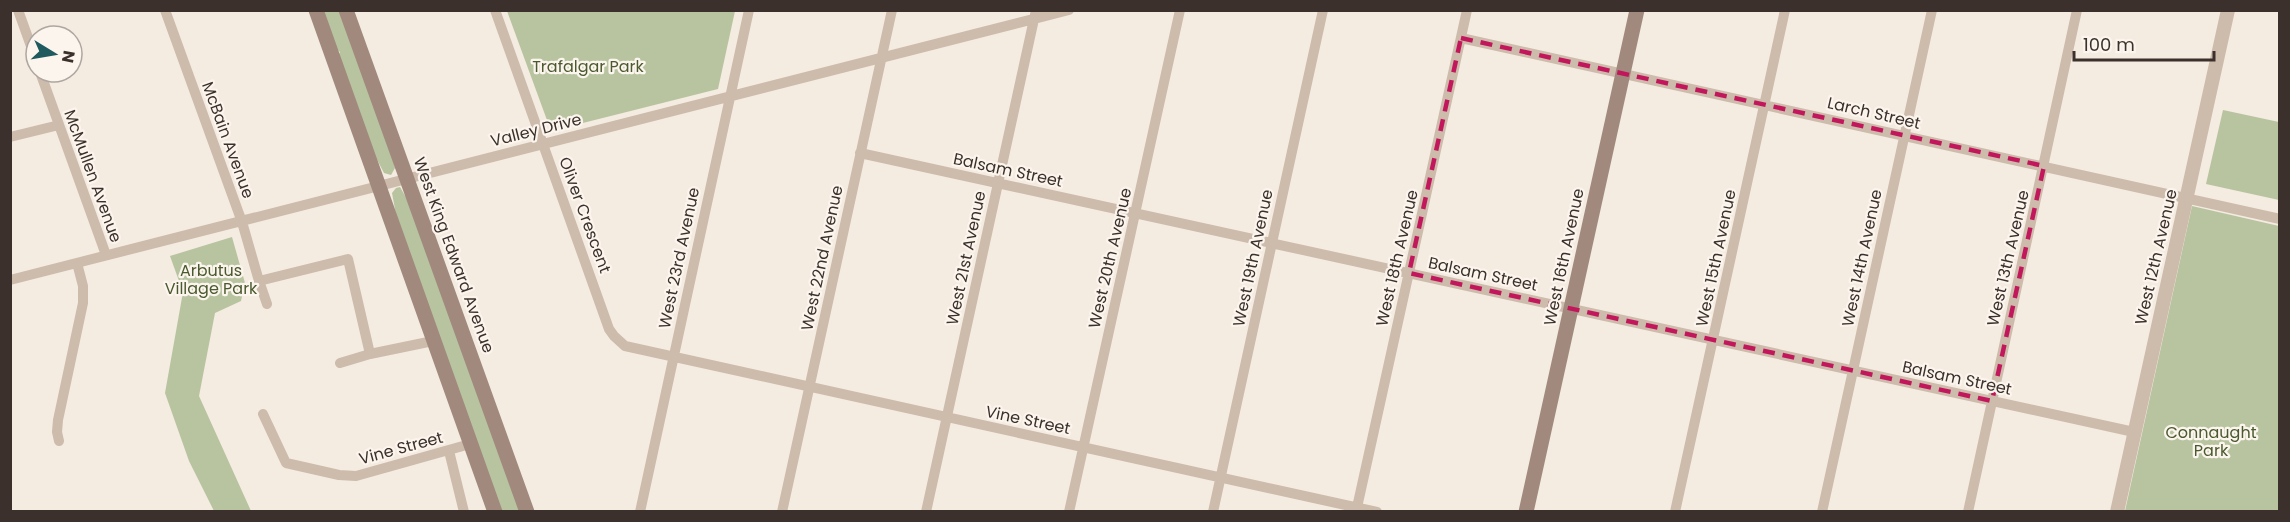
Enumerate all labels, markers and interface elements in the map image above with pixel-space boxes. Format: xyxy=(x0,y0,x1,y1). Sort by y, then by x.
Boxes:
north arrow xyxy=(24,24,84,84)
scale bar xyxy=(2074,24,2214,62)
text: 100 m xyxy=(2083,32,2135,57)
text: N xyxy=(56,49,81,65)
park label: Trafalgar Park xyxy=(532,55,645,78)
street label: McBain Avenue xyxy=(196,78,260,202)
street label: Larch Street xyxy=(1825,91,1923,135)
street label: McMullen Avenue xyxy=(58,106,128,246)
street label: Valley Drive xyxy=(488,108,584,152)
street label: Balsam Street xyxy=(951,147,1065,193)
street label: West King Edward Avenue xyxy=(408,154,500,356)
street label: Oliver Crescent xyxy=(553,154,617,276)
street label: West 22nd Avenue xyxy=(795,183,849,333)
street label: West 23rd Avenue xyxy=(653,185,705,331)
street label: West 20th Avenue xyxy=(1083,185,1137,331)
street label: West 16th Avenue xyxy=(1538,186,1590,328)
street label: West 19th Avenue xyxy=(1227,187,1279,329)
street label: West 18th Avenue xyxy=(1370,187,1424,329)
street label: West 15th Avenue xyxy=(1690,187,1742,329)
street label: West 14th Avenue xyxy=(1836,187,1888,329)
street label: West 12th Avenue xyxy=(2129,187,2183,327)
street label: West 13th Avenue xyxy=(1981,188,2035,328)
street label: West 21st Avenue xyxy=(941,189,991,327)
street label: Balsam Street xyxy=(1426,251,1540,297)
park label: Arbutus Village Park xyxy=(165,259,258,300)
street label: Balsam Street xyxy=(1900,355,2014,401)
street label: Vine Street xyxy=(984,400,1073,440)
park label: Connaught Park xyxy=(2165,421,2257,462)
street label: Vine Street xyxy=(356,426,446,470)

